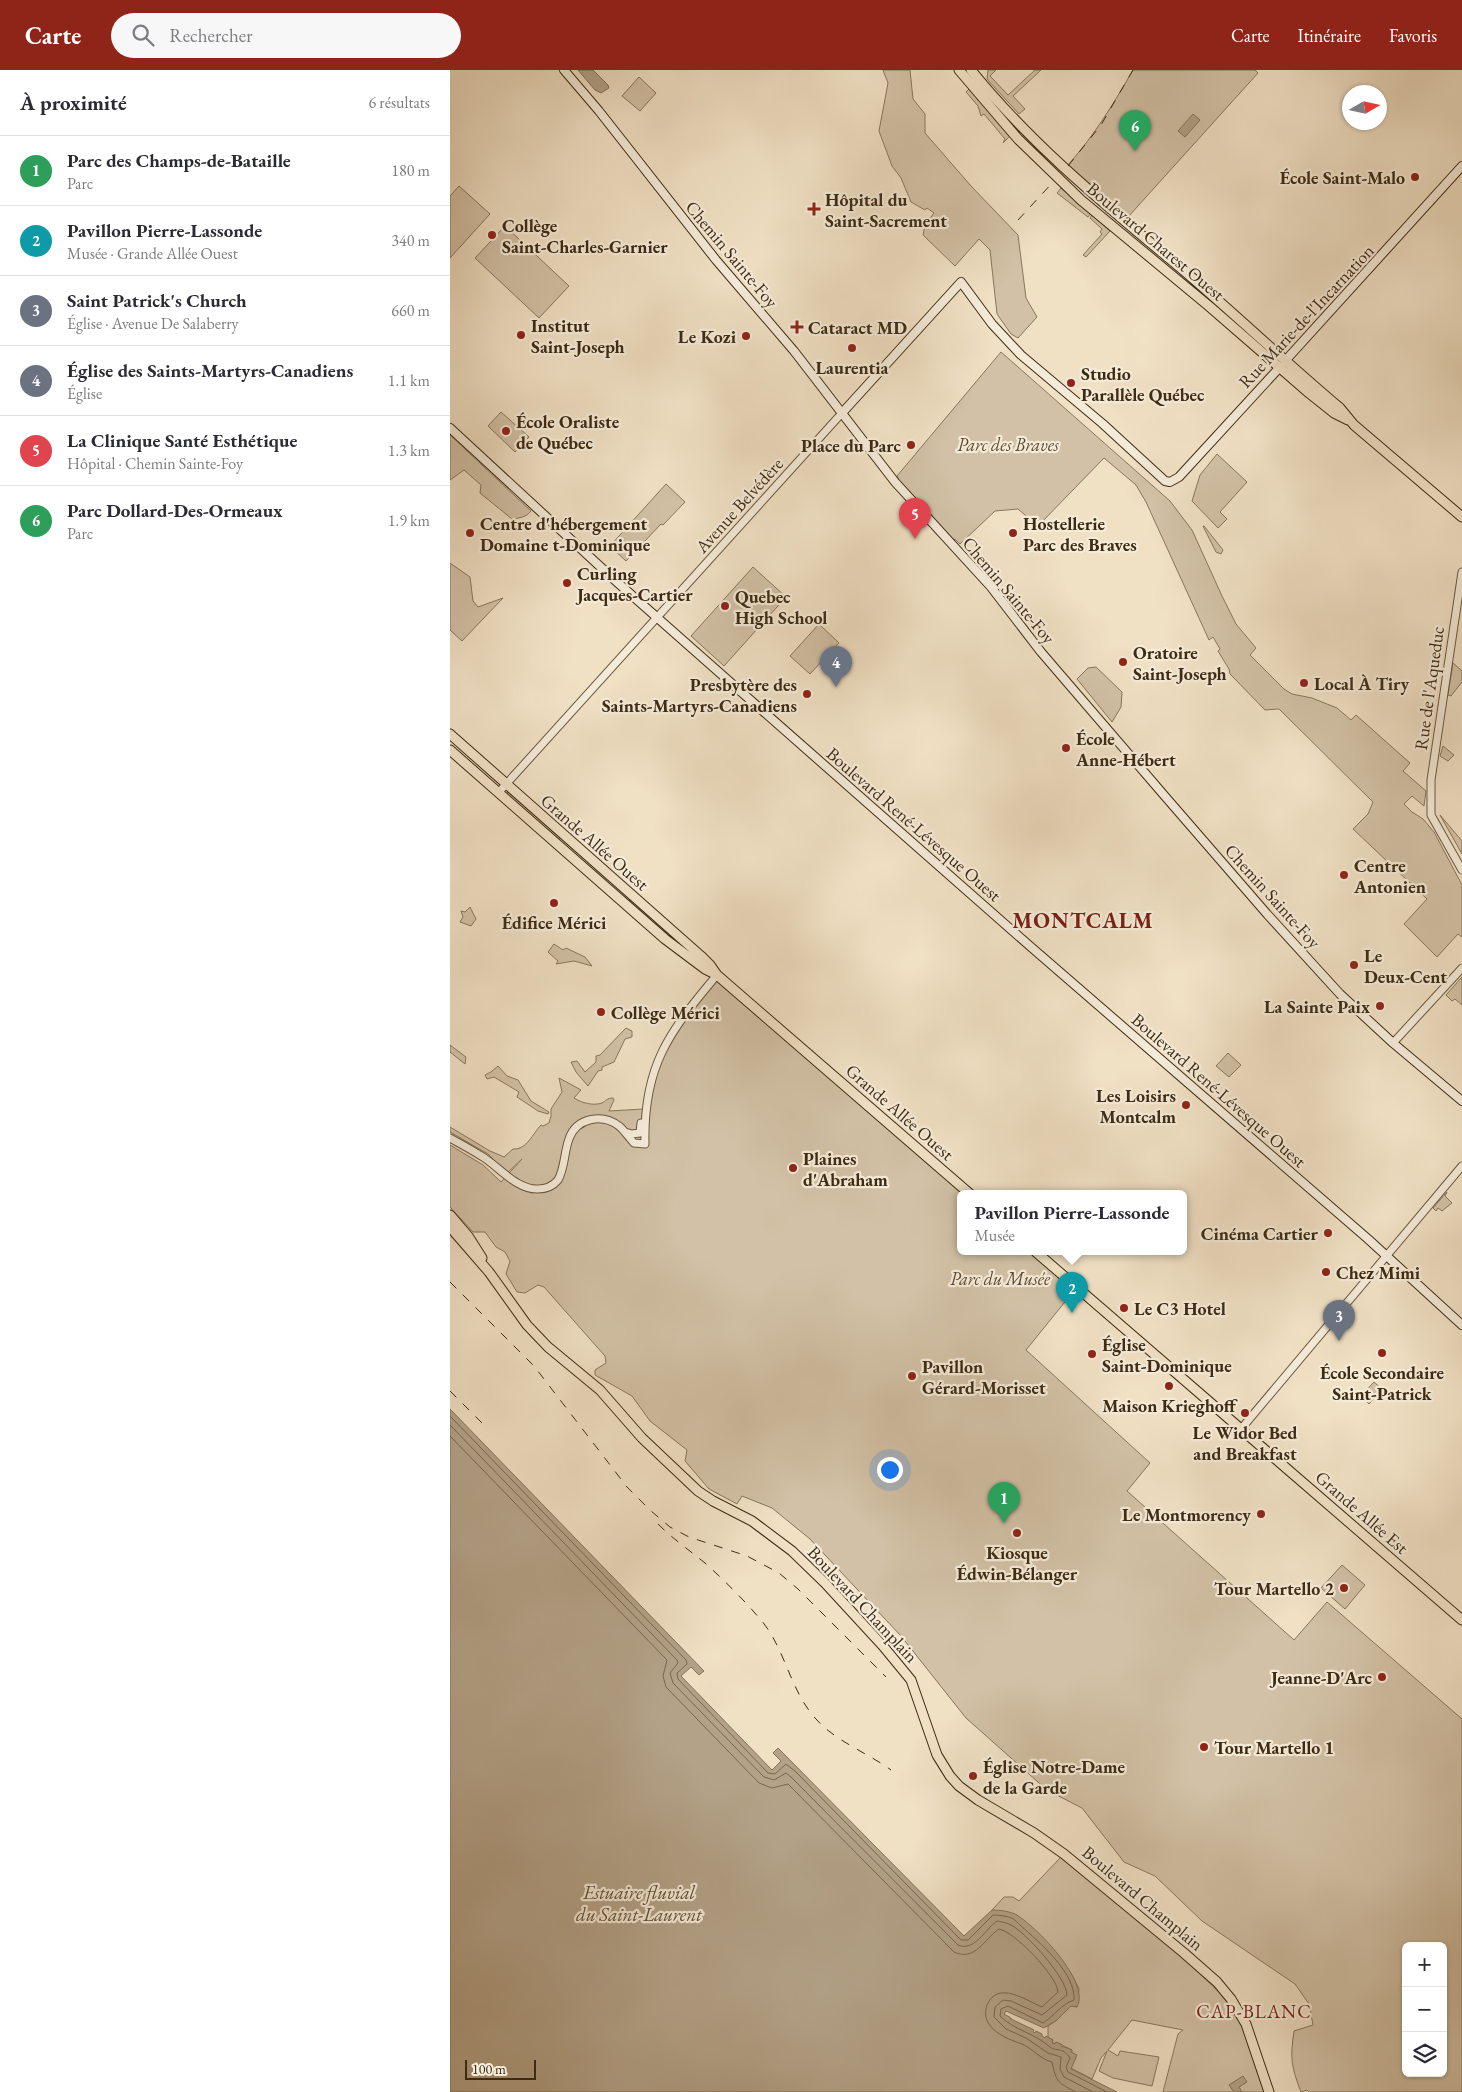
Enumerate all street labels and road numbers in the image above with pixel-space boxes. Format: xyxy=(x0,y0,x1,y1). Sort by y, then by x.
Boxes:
street label: Boulevard Charest Ouest xyxy=(1082,177,1230,306)
street label: Chemin Sainte-Foy xyxy=(681,196,784,312)
street label: Rue Marie-de-l'Incarnation xyxy=(1233,239,1379,393)
street label: Avenue Belvédère xyxy=(689,452,788,558)
street label: Chemin Sainte-Foy xyxy=(958,532,1061,648)
street label: Rue de l'Aqueduc xyxy=(1409,625,1449,751)
street label: Boulevard René-Lévesque Ouest xyxy=(822,742,1006,906)
street label: Grande Allée Ouest xyxy=(536,789,654,895)
street label: Chemin Sainte-Foy xyxy=(1220,839,1326,953)
street label: Boulevard René-Lévesque Ouest xyxy=(1127,1008,1311,1172)
street label: Grande Allée Ouest xyxy=(841,1059,959,1165)
street label: Grande Allée Est xyxy=(1311,1465,1413,1559)
street label: Boulevard Champlain xyxy=(803,1541,923,1668)
street label: Boulevard Champlain xyxy=(1078,1840,1209,1956)

